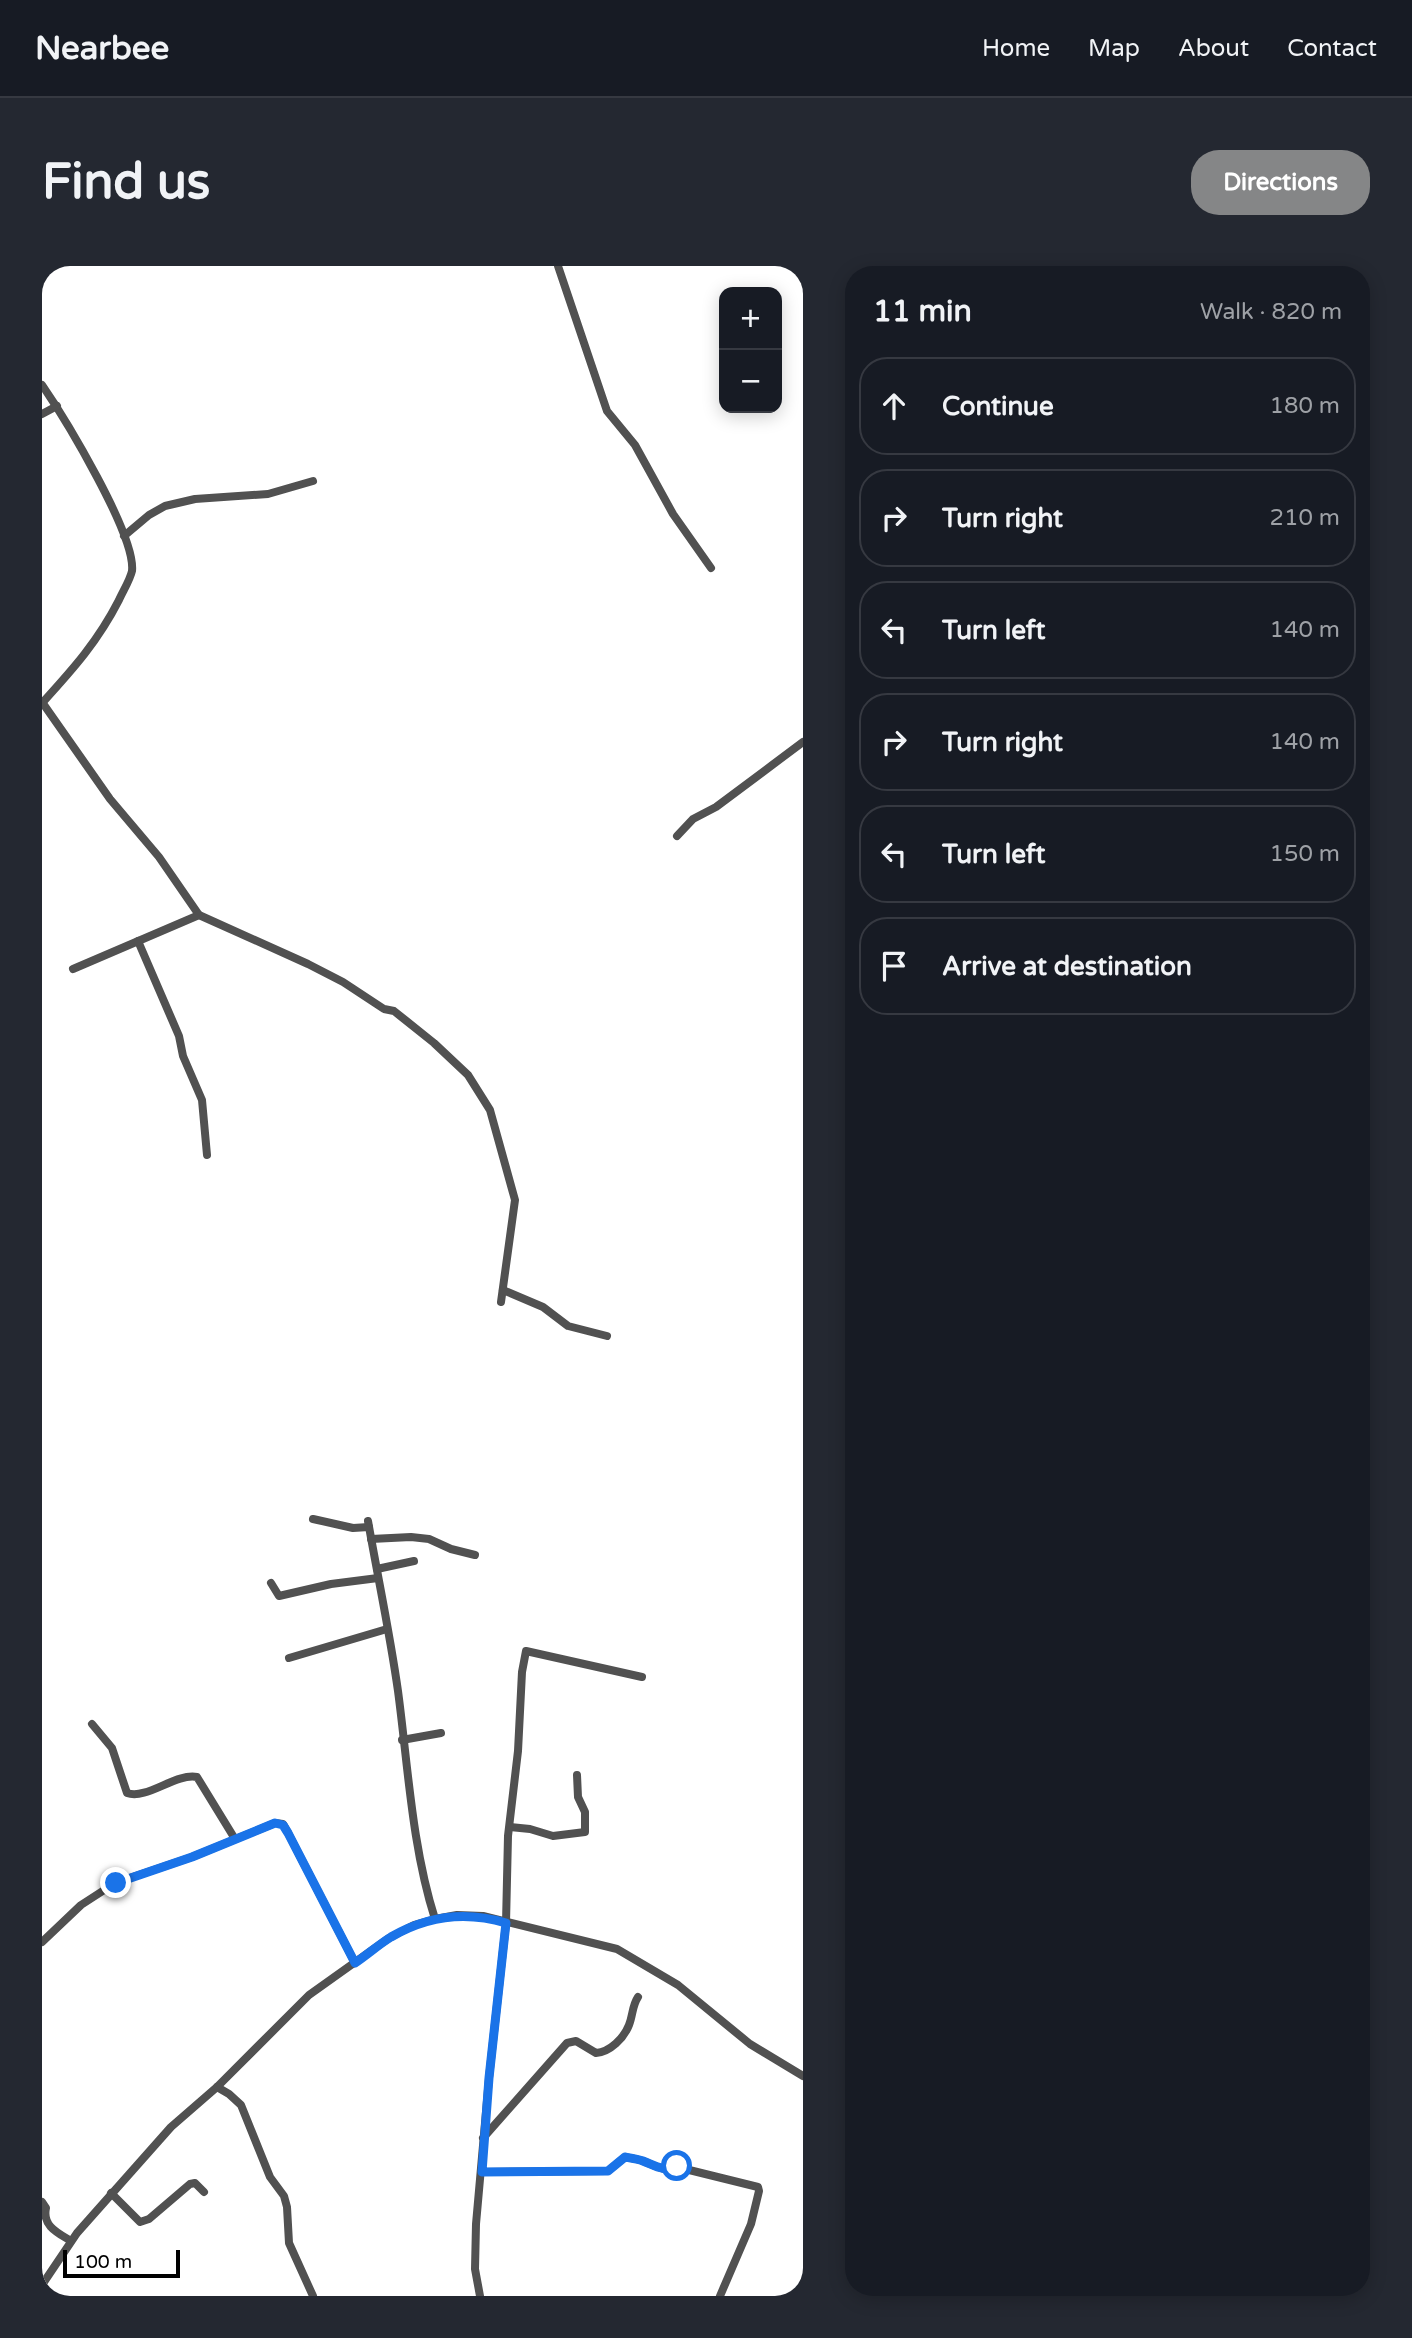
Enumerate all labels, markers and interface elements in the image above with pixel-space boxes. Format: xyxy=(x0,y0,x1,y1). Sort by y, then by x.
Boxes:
text: Nearbee xyxy=(35,29,169,68)
text: Home xyxy=(982,34,1050,63)
text: Map xyxy=(1088,34,1140,63)
text: About xyxy=(1178,34,1249,63)
text: Contact xyxy=(1287,34,1377,63)
button: Directions xyxy=(1191,150,1370,215)
text: Find us xyxy=(42,153,210,212)
map controls xyxy=(719,287,782,413)
button: + xyxy=(719,287,782,350)
text: 11 min xyxy=(873,293,972,330)
text: Walk · 820 m xyxy=(1200,298,1342,326)
button: − xyxy=(719,350,782,413)
icon: ahead xyxy=(875,387,913,425)
text: Continue xyxy=(942,391,1054,422)
text: 180 m xyxy=(1270,392,1340,420)
icon: right xyxy=(875,499,913,537)
text: Turn right xyxy=(942,503,1063,534)
text: 210 m xyxy=(1270,504,1340,532)
icon: left xyxy=(875,611,913,649)
text: Turn left xyxy=(942,615,1045,646)
text: 140 m xyxy=(1270,616,1340,644)
icon: right xyxy=(875,723,913,761)
text: Turn right xyxy=(942,727,1063,758)
text: 140 m xyxy=(1270,728,1340,756)
icon: left xyxy=(875,835,913,873)
text: Turn left xyxy=(942,839,1045,870)
text: 150 m xyxy=(1270,840,1340,868)
icon: arrive xyxy=(875,947,913,985)
text: Arrive at destination xyxy=(942,951,1192,982)
route end xyxy=(100,1867,131,1898)
route start xyxy=(661,2150,692,2181)
scale bar xyxy=(63,2247,180,2279)
text: 100 m xyxy=(74,2251,132,2273)

